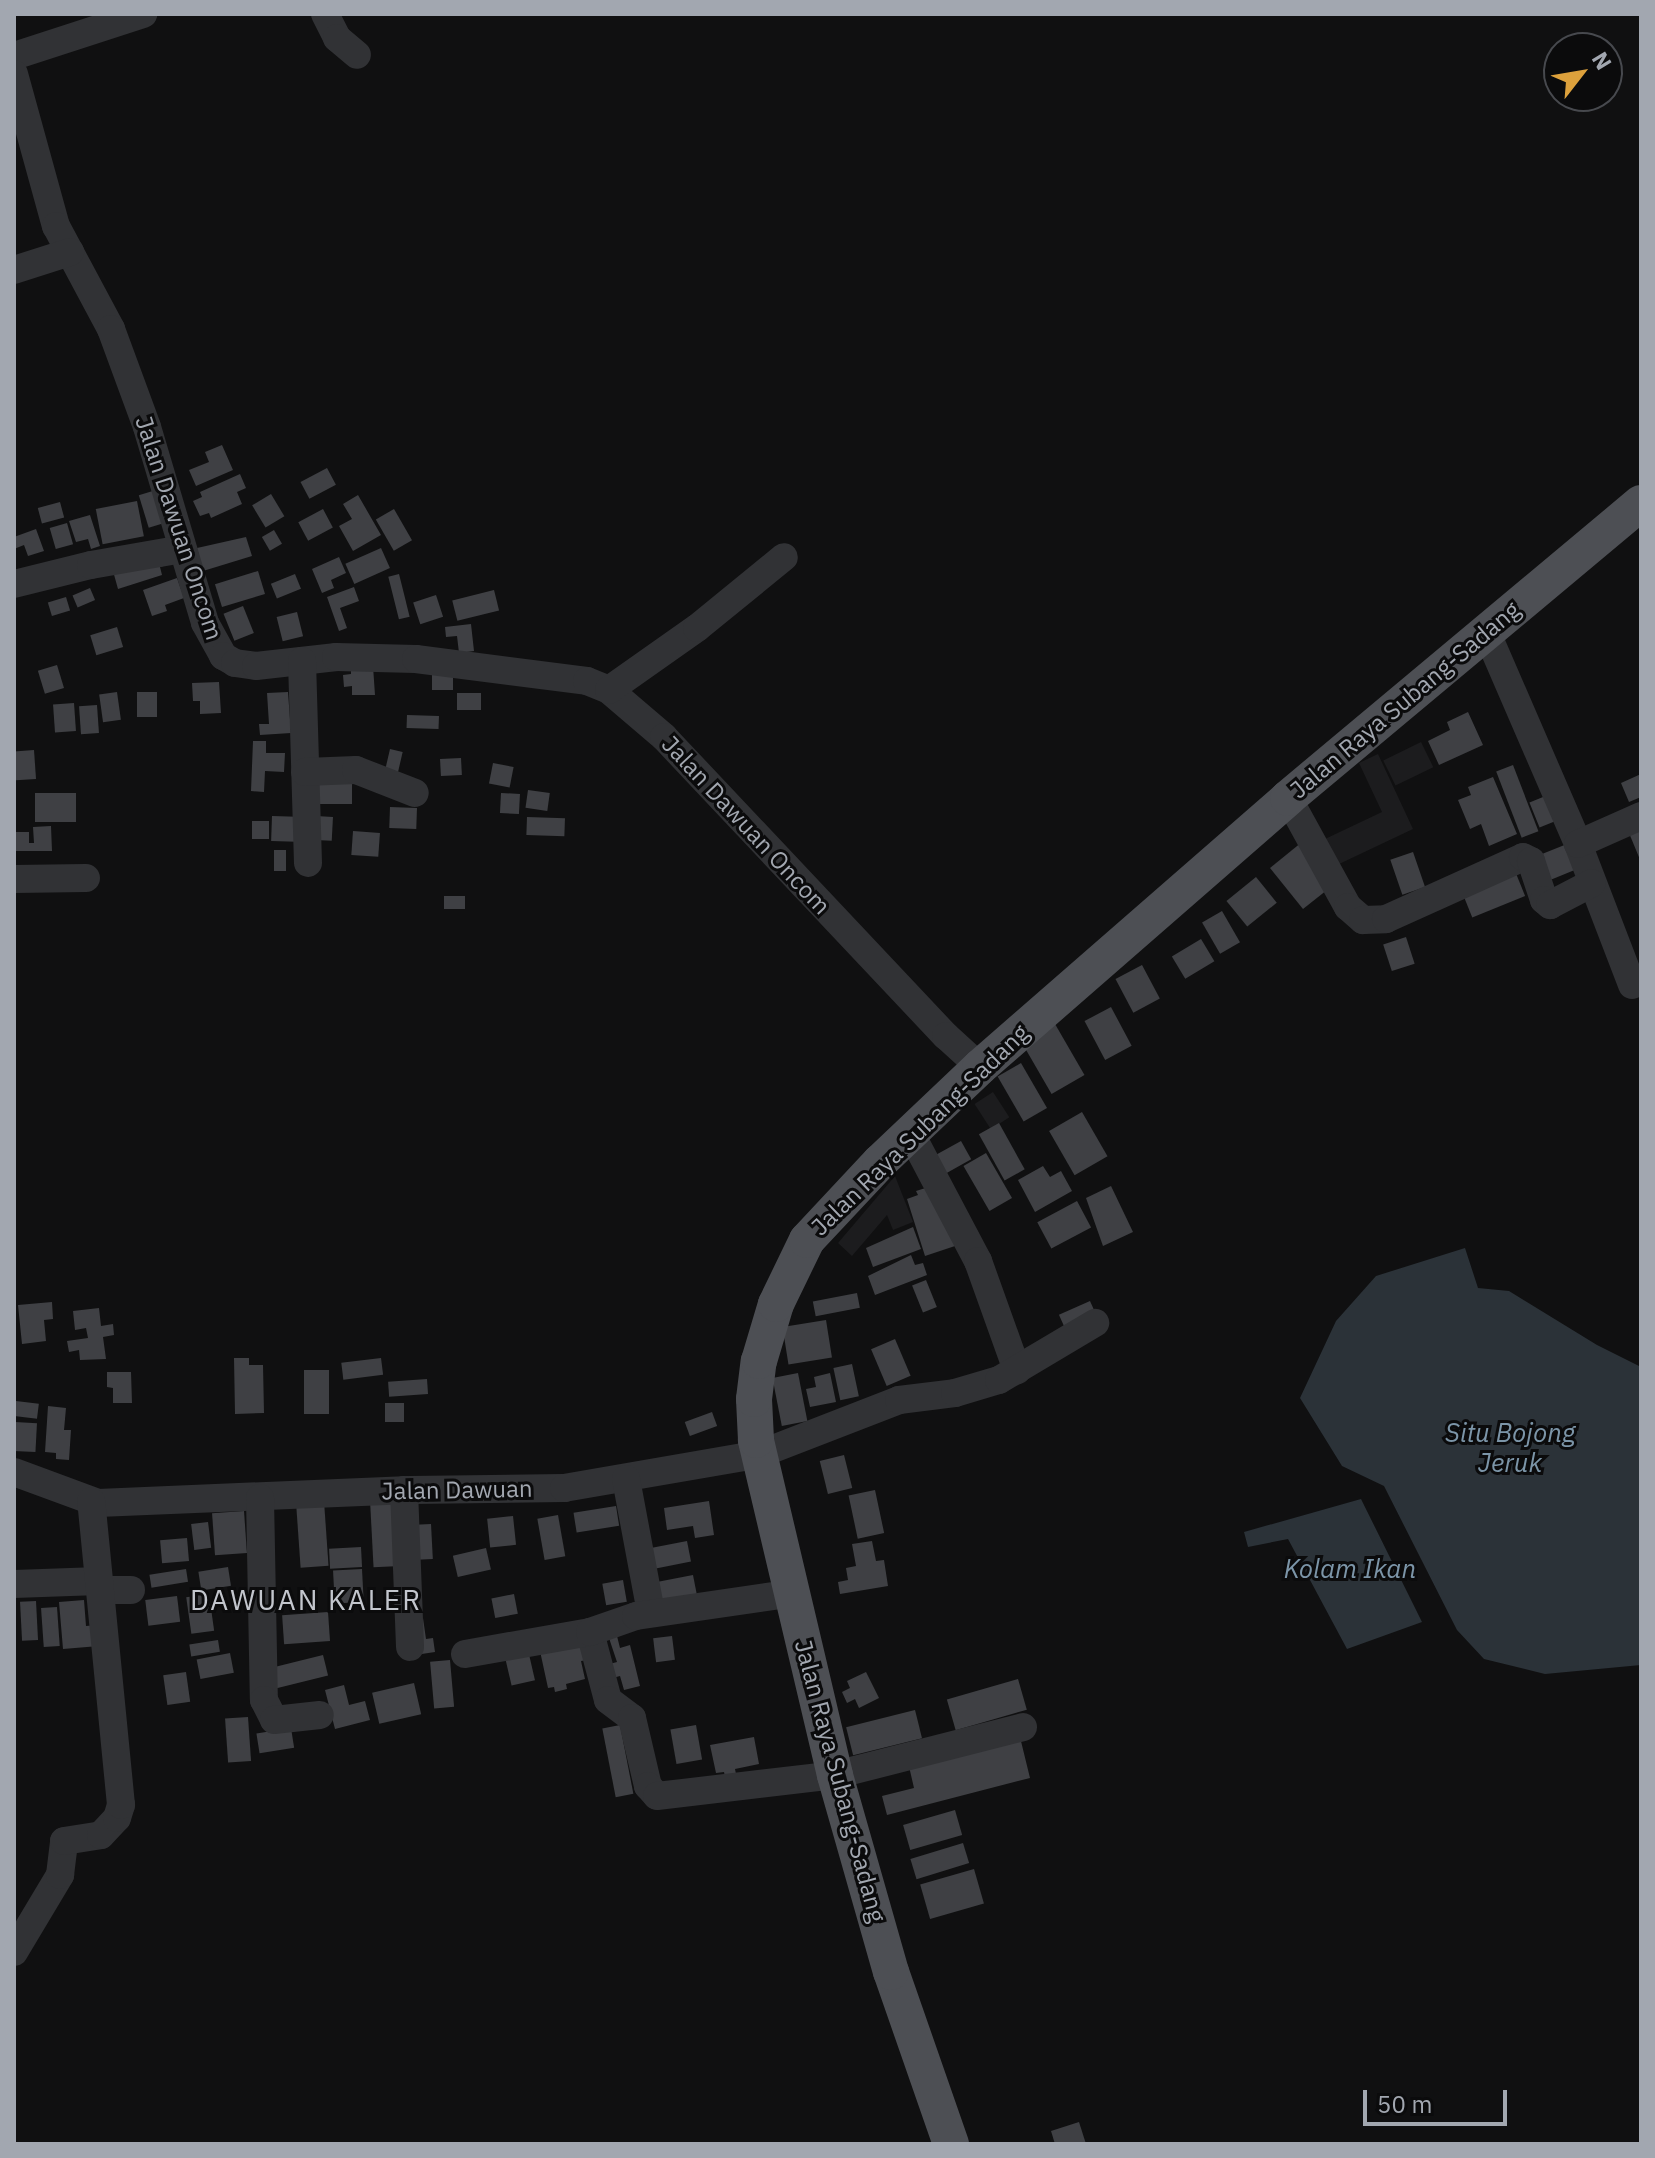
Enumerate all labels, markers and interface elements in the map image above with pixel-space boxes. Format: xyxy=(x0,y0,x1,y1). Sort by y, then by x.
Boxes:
north arrow xyxy=(1543,32,1623,112)
text: N xyxy=(1586,46,1619,75)
street label: Jalan Dawuan Oncom xyxy=(129,412,229,644)
street label: Jalan Raya Subang-Sadang xyxy=(1284,595,1526,805)
street label: Jalan Dawuan Oncom xyxy=(656,730,836,920)
street label: Jalan Raya Subang-Sadang xyxy=(805,1019,1035,1241)
water label: Situ Bojong Jeruk xyxy=(1445,1417,1575,1478)
street label: Jalan Dawuan xyxy=(381,1474,533,1506)
water label: Kolam Ikan xyxy=(1284,1553,1416,1585)
district label: DAWUAN KALER xyxy=(190,1583,422,1617)
street label: Jalan Raya Subang-Sadang xyxy=(788,1637,892,1925)
scale bar xyxy=(1367,2074,1511,2124)
text: 50 m xyxy=(1377,2088,1432,2120)

